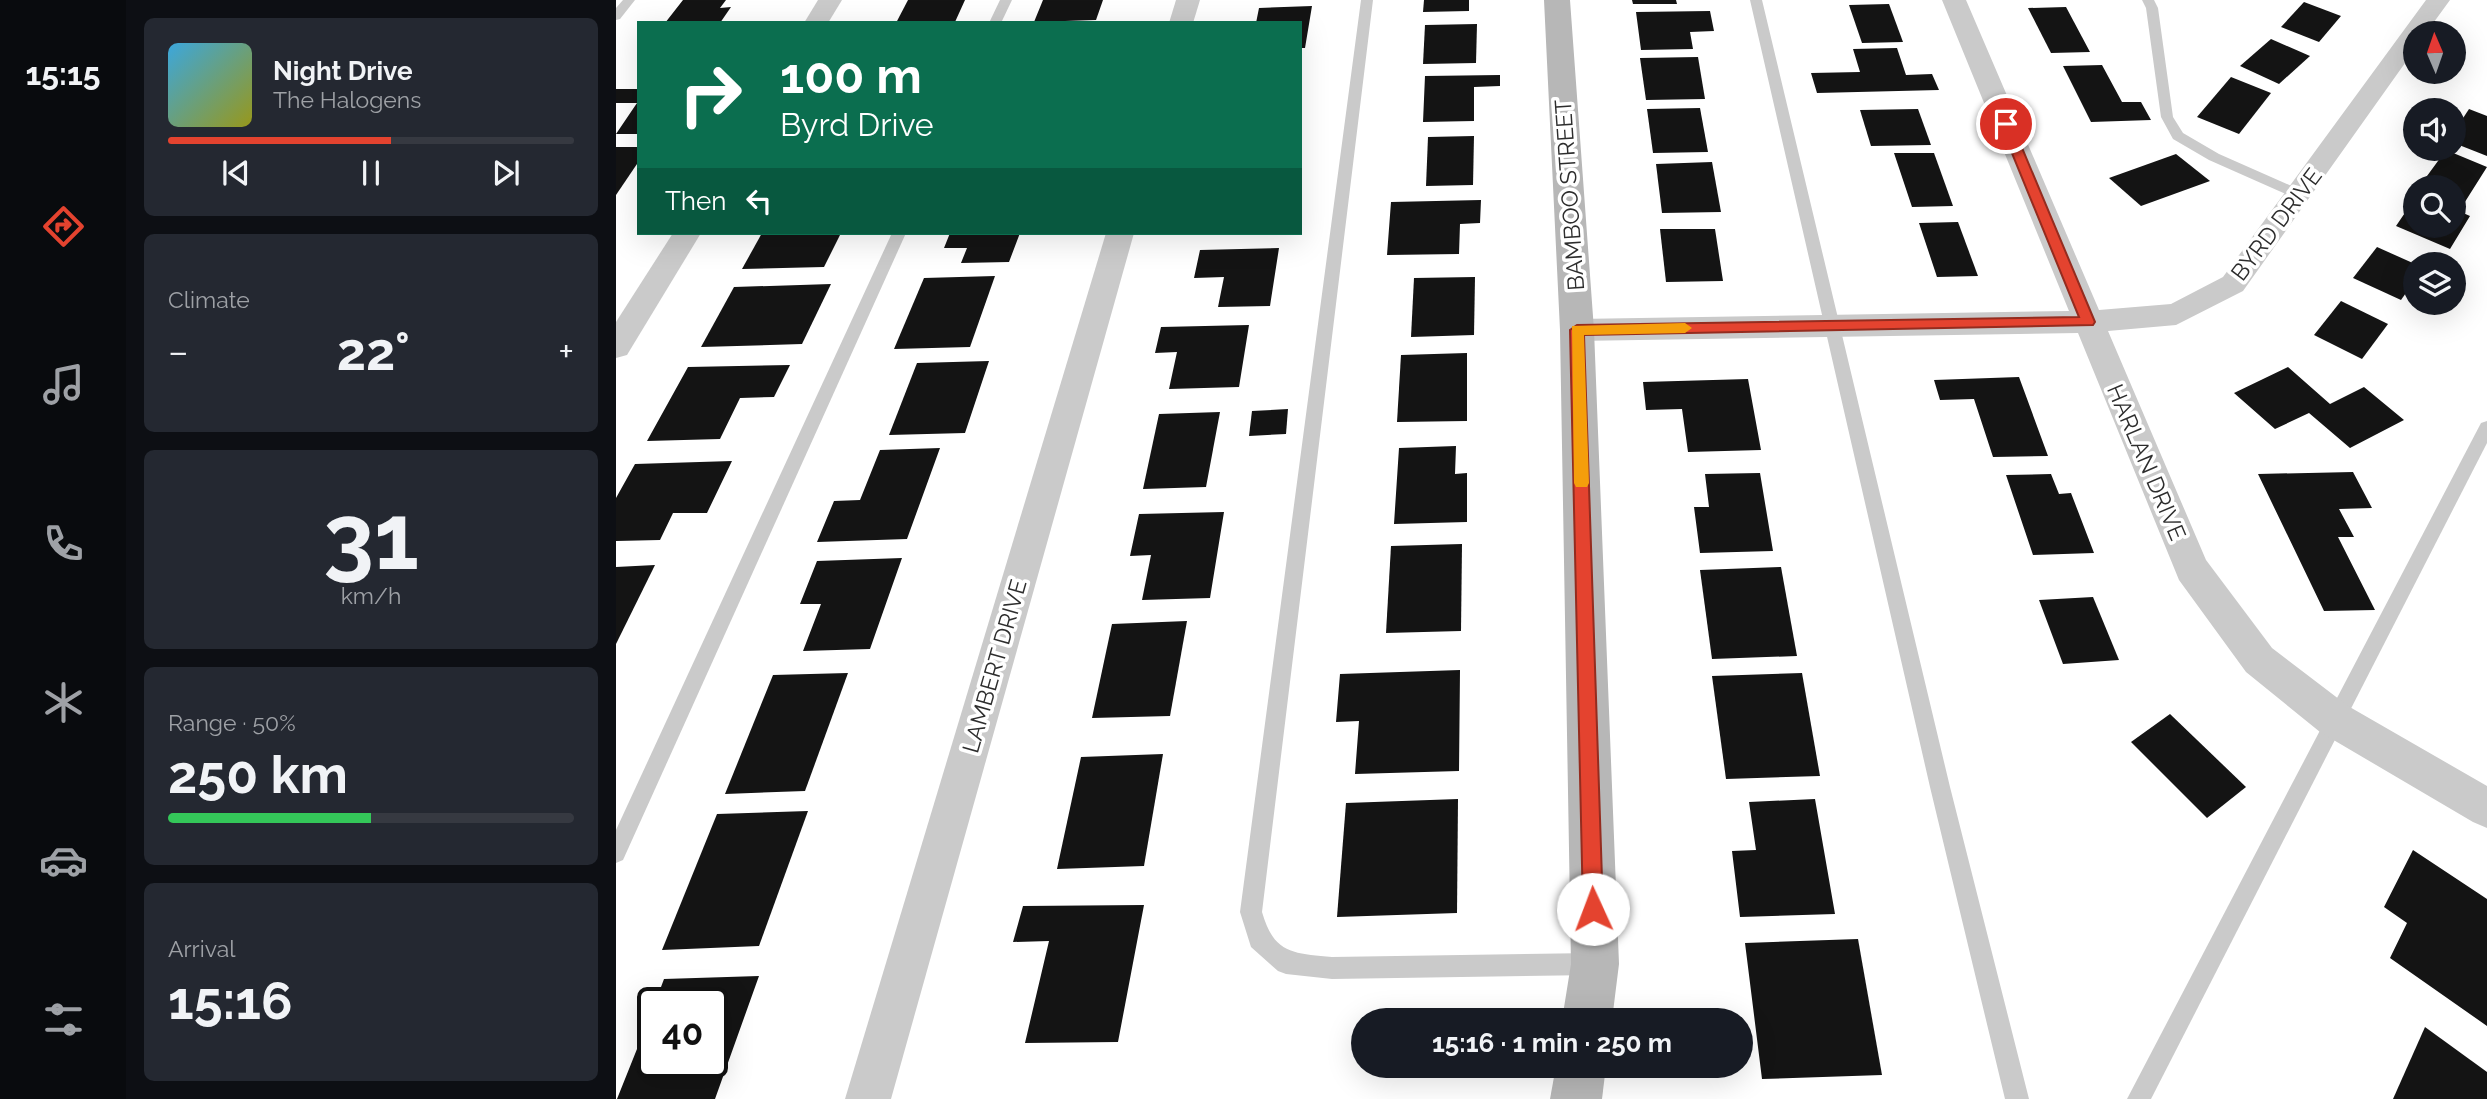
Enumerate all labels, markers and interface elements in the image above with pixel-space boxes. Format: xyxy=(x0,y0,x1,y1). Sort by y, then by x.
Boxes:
north arrow xyxy=(2403,21,2466,84)
map controls xyxy=(2403,21,2466,315)
text: 100 m xyxy=(780,47,922,104)
icon: right xyxy=(665,49,756,140)
text: 15:15 xyxy=(26,55,100,92)
text: Night Drive xyxy=(273,56,412,86)
text: The Halogens xyxy=(273,86,421,113)
pin xyxy=(1976,94,2036,154)
button: sound xyxy=(2403,98,2466,161)
street label: BAMBOO STREET xyxy=(1549,99,1589,291)
icon: arrive xyxy=(1987,105,2025,143)
text: Byrd Drive xyxy=(780,106,934,143)
icon: previous xyxy=(217,154,255,192)
icon: pause xyxy=(352,154,390,192)
icon: next xyxy=(487,154,525,192)
street label: BYRD DRIVE xyxy=(2225,162,2327,286)
button: search xyxy=(2403,175,2466,238)
icon: left xyxy=(740,182,778,220)
text: Then xyxy=(665,186,726,216)
icon: directions xyxy=(39,202,88,251)
button: layers xyxy=(2403,252,2466,315)
text: Climate xyxy=(168,286,250,313)
text: 22° xyxy=(337,321,410,382)
text: − xyxy=(168,329,188,374)
text: + xyxy=(558,329,574,374)
icon: music xyxy=(39,360,88,409)
street label: HARLAN DRIVE xyxy=(2102,380,2192,544)
text: 31 xyxy=(323,483,419,590)
icon: phone xyxy=(39,519,88,568)
street label: LAMBERT DRIVE xyxy=(956,576,1032,756)
text: km/h xyxy=(341,582,401,609)
icon: climate xyxy=(39,678,88,727)
text: Range · 50% xyxy=(168,709,296,736)
text: 250 km xyxy=(168,744,348,805)
icon: car xyxy=(39,836,88,885)
position arrow xyxy=(1556,872,1630,946)
text: Arrival xyxy=(168,935,235,962)
text: 15:16 xyxy=(168,970,293,1031)
speed limit sign: 40 xyxy=(637,987,728,1078)
icon: filters xyxy=(39,995,88,1044)
text: 15:16 · 1 min · 250 m xyxy=(1432,1028,1672,1058)

